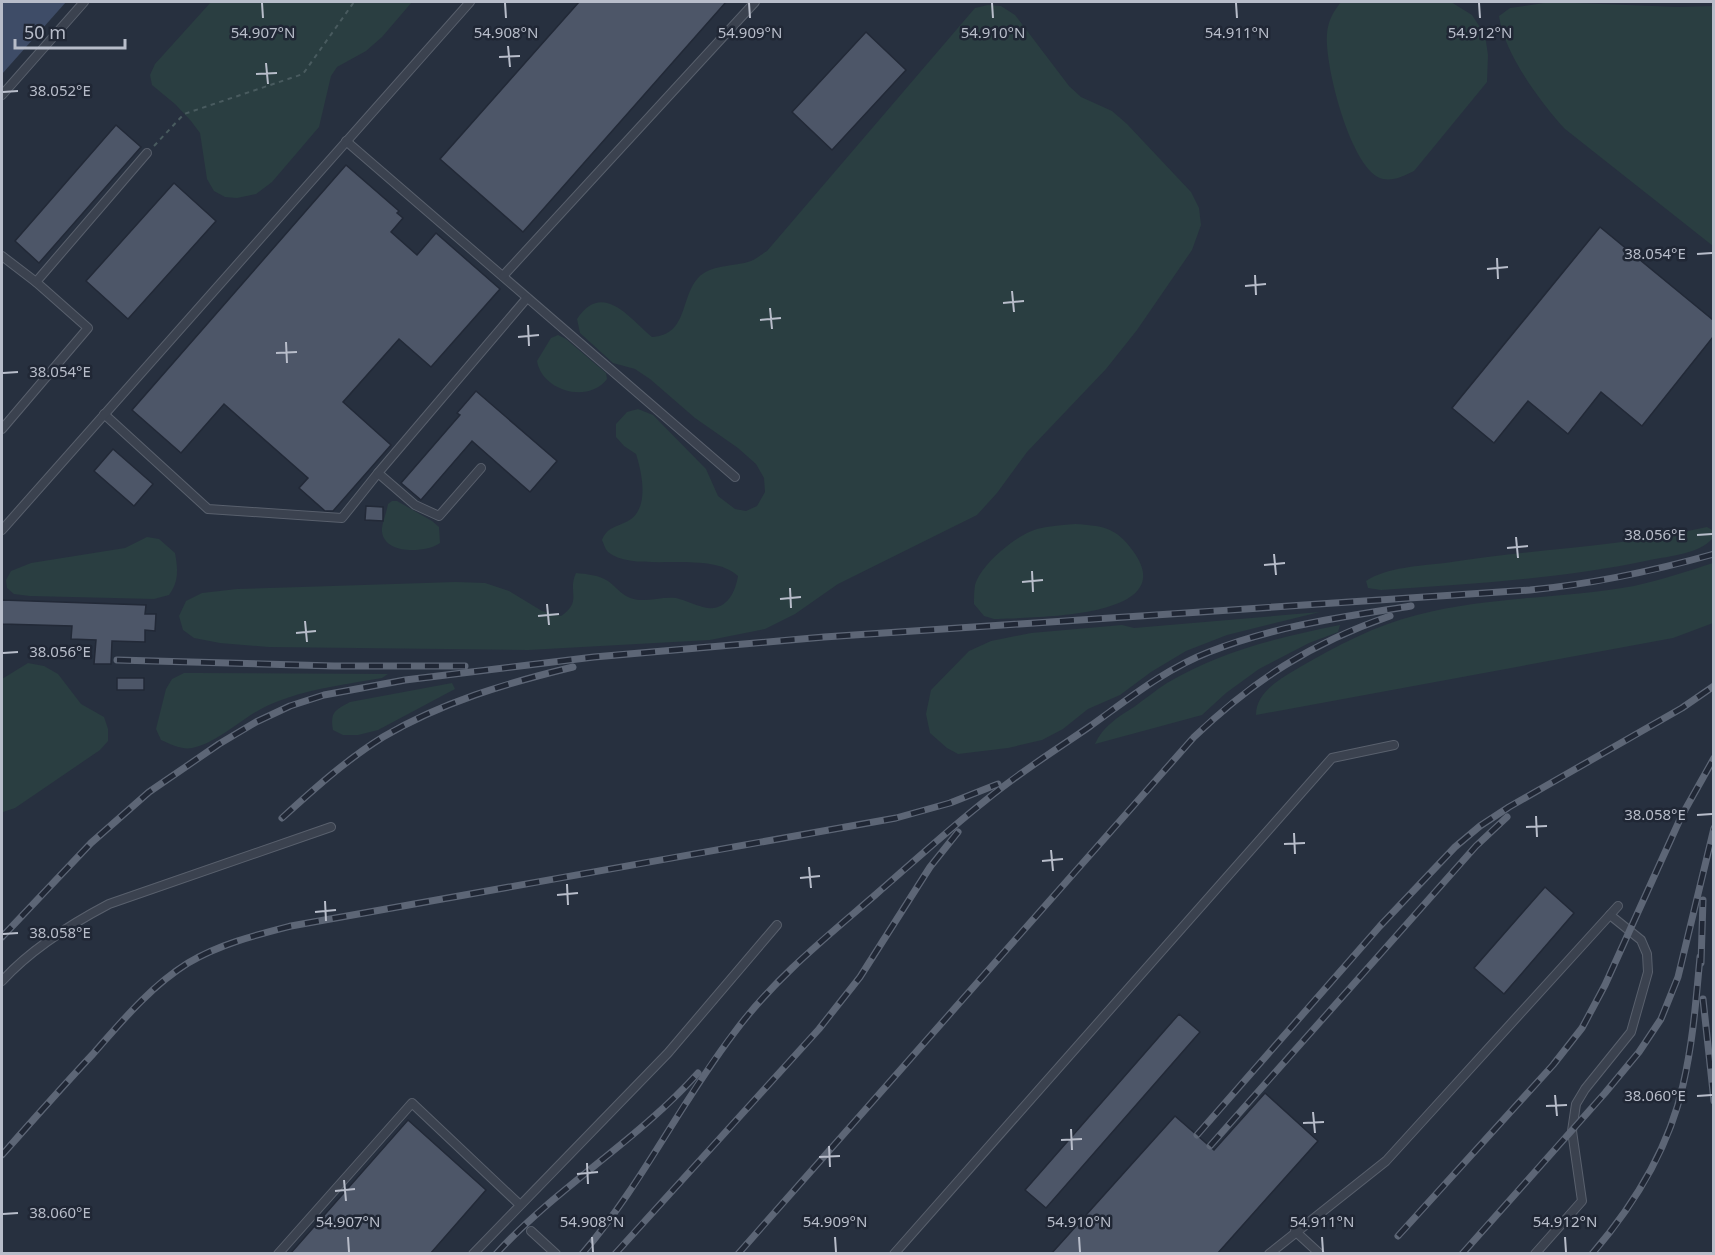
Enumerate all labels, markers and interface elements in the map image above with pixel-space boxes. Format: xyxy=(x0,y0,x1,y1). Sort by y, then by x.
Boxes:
scale bar xyxy=(15,12,124,50)
text: 50 m xyxy=(24,20,66,44)
text: 54.907°N xyxy=(231,22,295,42)
text: 54.908°N xyxy=(474,22,538,42)
text: 54.909°N xyxy=(718,22,782,42)
text: 54.910°N xyxy=(961,22,1025,42)
text: 54.911°N xyxy=(1205,22,1269,42)
text: 54.912°N xyxy=(1448,22,1512,42)
text: 38.052°E xyxy=(29,80,91,100)
text: 38.054°E xyxy=(1624,243,1686,263)
text: 38.054°E xyxy=(29,361,91,381)
text: 38.056°E xyxy=(1624,524,1686,544)
text: 38.056°E xyxy=(29,641,91,661)
text: 38.058°E xyxy=(1624,804,1686,824)
text: 38.058°E xyxy=(29,922,91,942)
text: 38.060°E xyxy=(1624,1085,1686,1105)
text: 38.060°E xyxy=(29,1202,91,1222)
text: 54.907°N xyxy=(316,1211,380,1231)
text: 54.908°N xyxy=(560,1211,624,1231)
text: 54.909°N xyxy=(803,1211,867,1231)
text: 54.910°N xyxy=(1047,1211,1111,1231)
text: 54.911°N xyxy=(1290,1211,1354,1231)
text: 54.912°N xyxy=(1533,1211,1597,1231)

